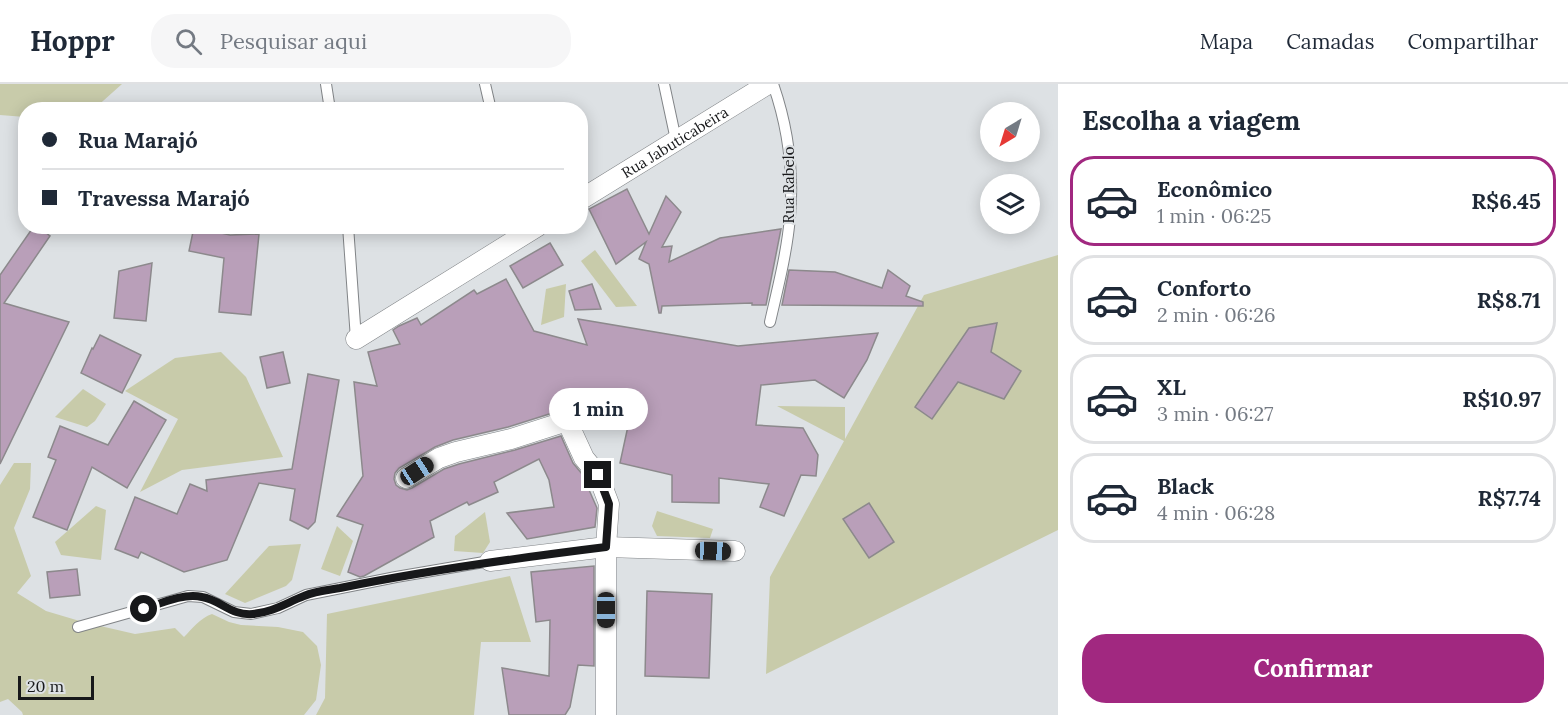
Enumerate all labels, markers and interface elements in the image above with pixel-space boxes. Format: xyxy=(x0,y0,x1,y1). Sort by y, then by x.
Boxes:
search box xyxy=(151,14,571,68)
text: Hoppr xyxy=(30,23,115,59)
icon: search xyxy=(172,25,205,58)
text: Pesquisar aqui xyxy=(220,27,367,55)
text: Mapa xyxy=(1200,28,1253,55)
text: Camadas xyxy=(1286,28,1374,55)
text: Compartilhar xyxy=(1407,28,1538,55)
street label: Rua Jabuticabeira xyxy=(618,101,732,182)
north arrow xyxy=(980,102,1040,162)
map controls xyxy=(980,102,1040,234)
text: Escolha a viagem xyxy=(1082,103,1300,137)
text: Rua Marajó xyxy=(78,126,198,154)
street label: Rua Rabelo xyxy=(779,146,798,223)
button: layers xyxy=(980,174,1040,234)
icon: car xyxy=(1085,174,1139,228)
text: Econômico xyxy=(1157,175,1272,203)
text: Travessa Marajó xyxy=(78,184,250,212)
text: R$6.45 xyxy=(1471,187,1541,215)
text: 1 min · 06:25 xyxy=(1157,203,1271,228)
icon: car xyxy=(1085,273,1139,327)
text: Conforto xyxy=(1157,274,1251,302)
text: R$8.71 xyxy=(1477,286,1541,314)
text: 2 min · 06:26 xyxy=(1157,302,1275,327)
icon: car xyxy=(1085,372,1139,426)
text: XL xyxy=(1157,373,1186,401)
text: R$10.97 xyxy=(1462,385,1541,413)
callout: 1 min xyxy=(548,388,648,430)
text: 1 min xyxy=(573,396,624,421)
text: 3 min · 06:27 xyxy=(1157,401,1274,426)
car xyxy=(397,454,437,488)
route end xyxy=(584,461,611,488)
icon: car xyxy=(1085,471,1139,525)
text: Black xyxy=(1157,472,1214,500)
text: R$7.74 xyxy=(1478,484,1541,512)
text: 4 min · 06:28 xyxy=(1157,500,1275,525)
car xyxy=(695,541,731,561)
car xyxy=(597,592,615,628)
route start xyxy=(130,595,157,622)
button: Confirmar xyxy=(1082,634,1544,703)
scale bar xyxy=(18,673,94,700)
text: 20 m xyxy=(27,676,64,696)

